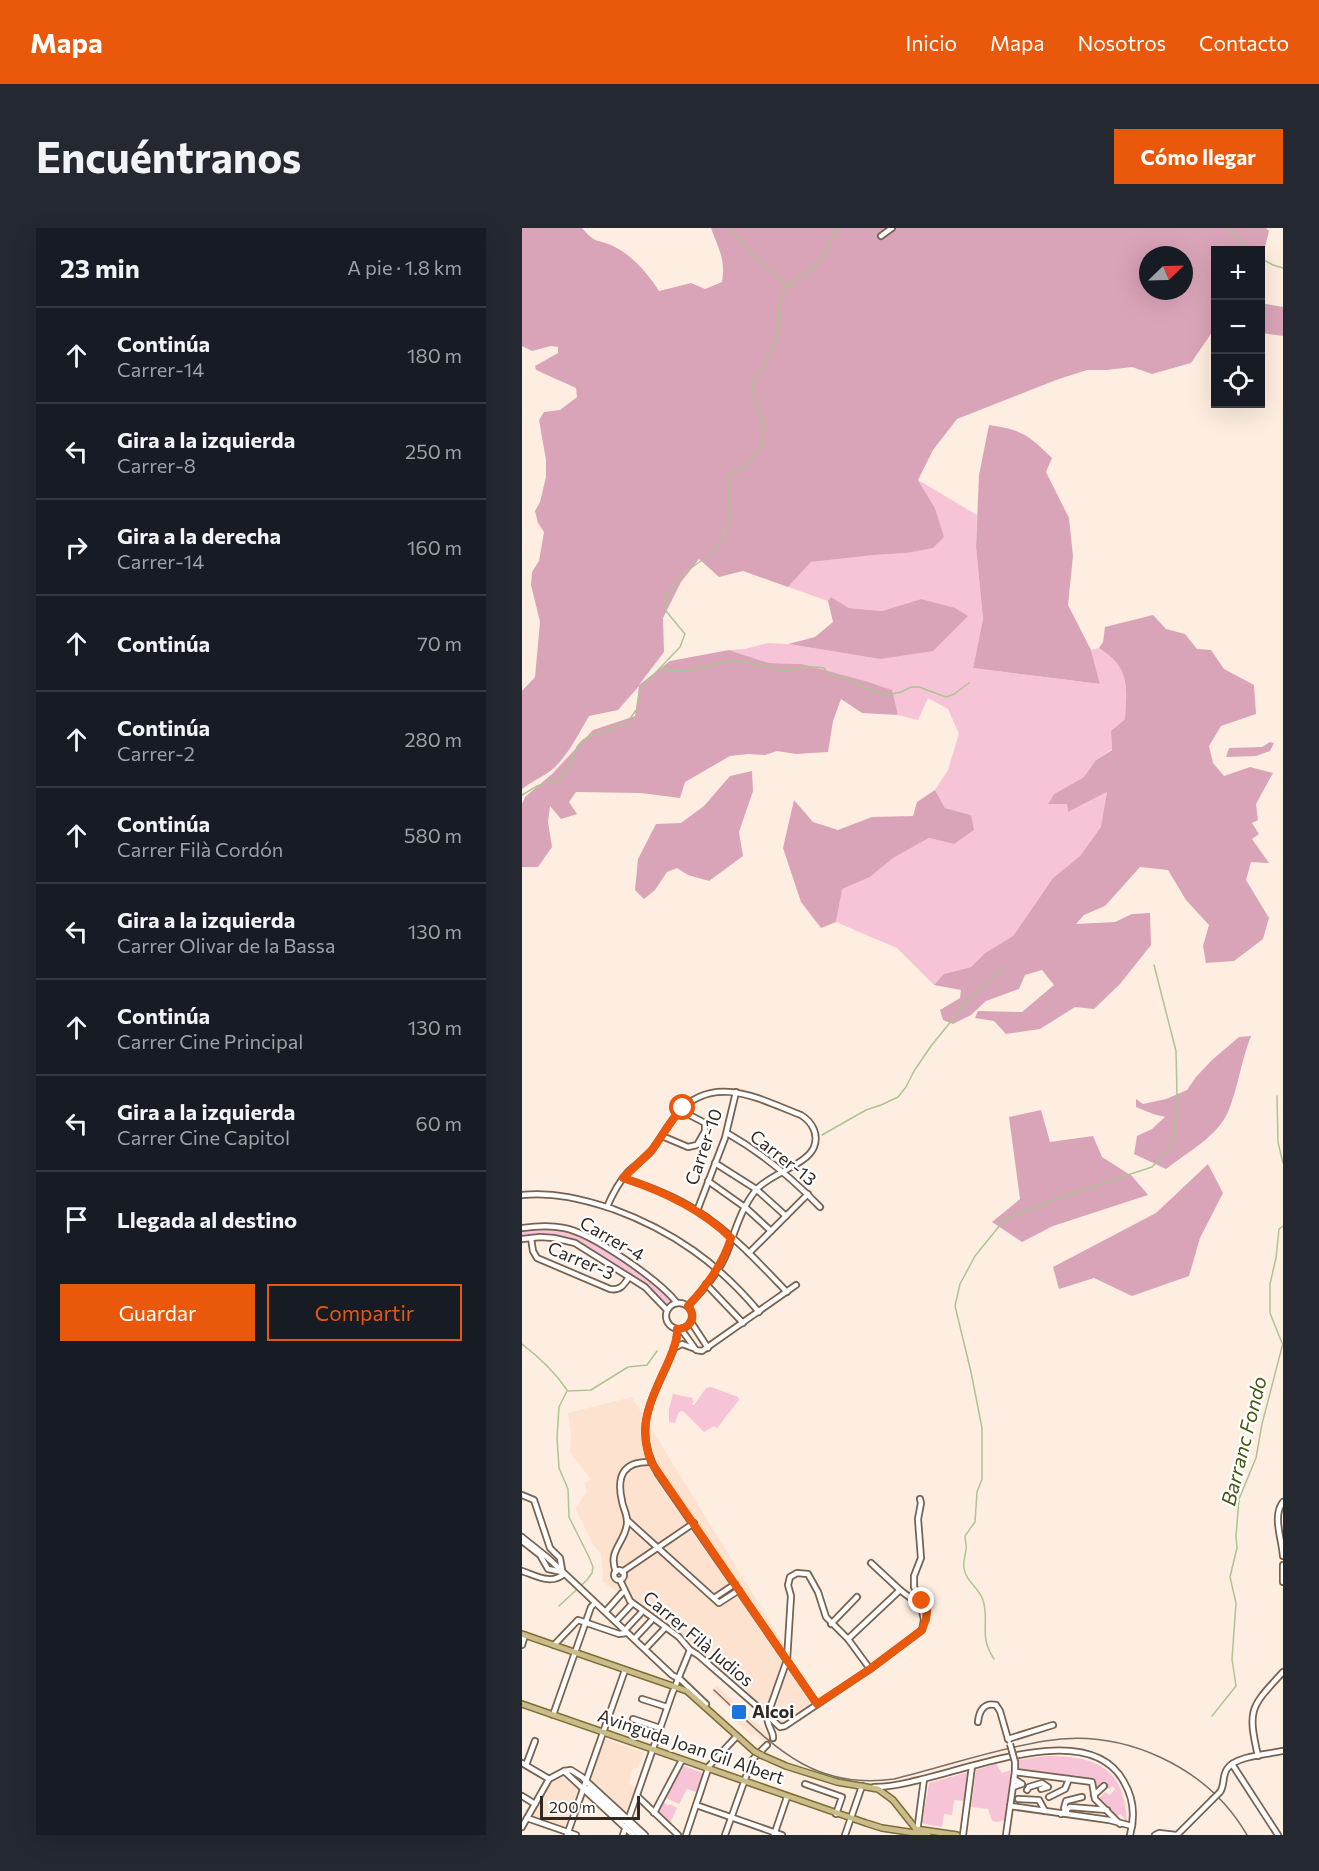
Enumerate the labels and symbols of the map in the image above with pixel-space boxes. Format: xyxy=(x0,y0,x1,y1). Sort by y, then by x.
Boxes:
north arrow xyxy=(1139,246,1193,300)
route start xyxy=(669,1094,695,1120)
street label: Carrer-10 xyxy=(680,1105,726,1188)
street label: Carrer-13 xyxy=(746,1125,821,1190)
street label: Carrer-4 xyxy=(576,1211,649,1265)
street label: Carrer-3 xyxy=(545,1236,618,1284)
water label: Barranc Fondo xyxy=(1215,1373,1271,1508)
street label: Carrer Filà Judios xyxy=(639,1586,758,1691)
route end xyxy=(908,1587,934,1613)
place label: Alcoi xyxy=(752,1700,794,1722)
marker: Alcoi xyxy=(730,1703,748,1721)
street label: Avinguda Joan Gil Albert xyxy=(595,1704,787,1788)
scale bar xyxy=(540,1793,640,1820)

